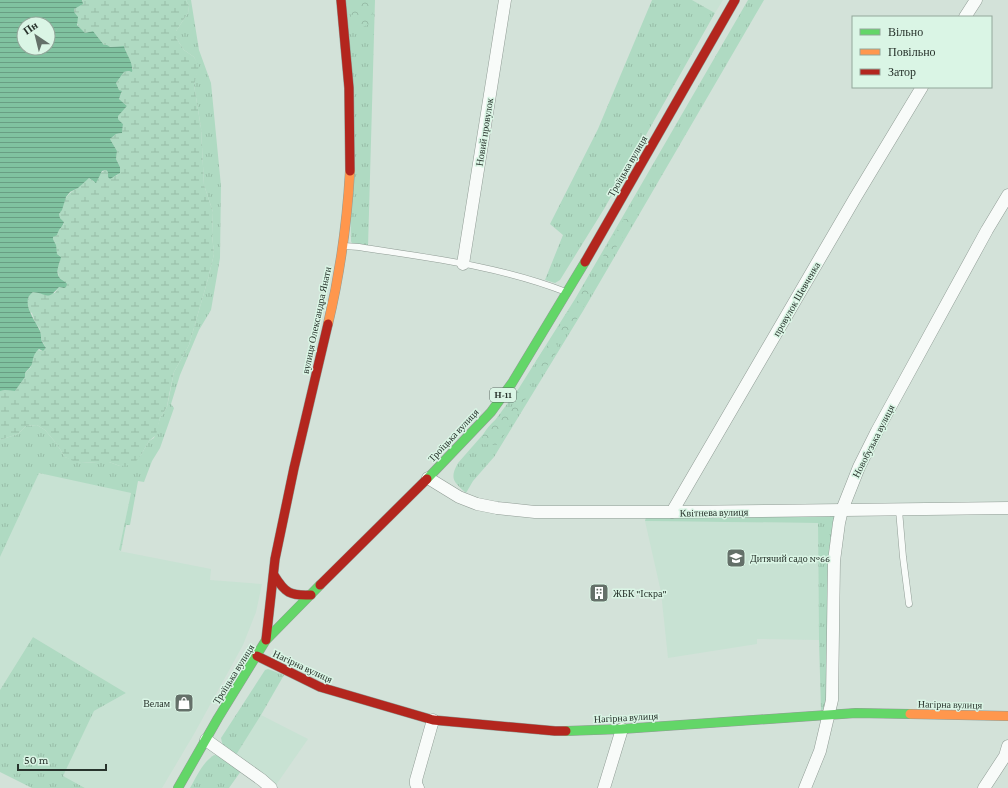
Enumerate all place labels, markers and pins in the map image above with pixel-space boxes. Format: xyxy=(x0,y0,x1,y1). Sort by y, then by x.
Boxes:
school or university icon: Дитячий садо №66 xyxy=(725,547,747,569)
place label: Дитячий садо №66 xyxy=(750,553,830,564)
building icon: ЖБК "Іскра" xyxy=(588,582,610,604)
place label: ЖБК "Іскра" xyxy=(613,588,667,599)
shop icon: Велам xyxy=(173,692,195,714)
place label: Велам xyxy=(143,698,171,709)

